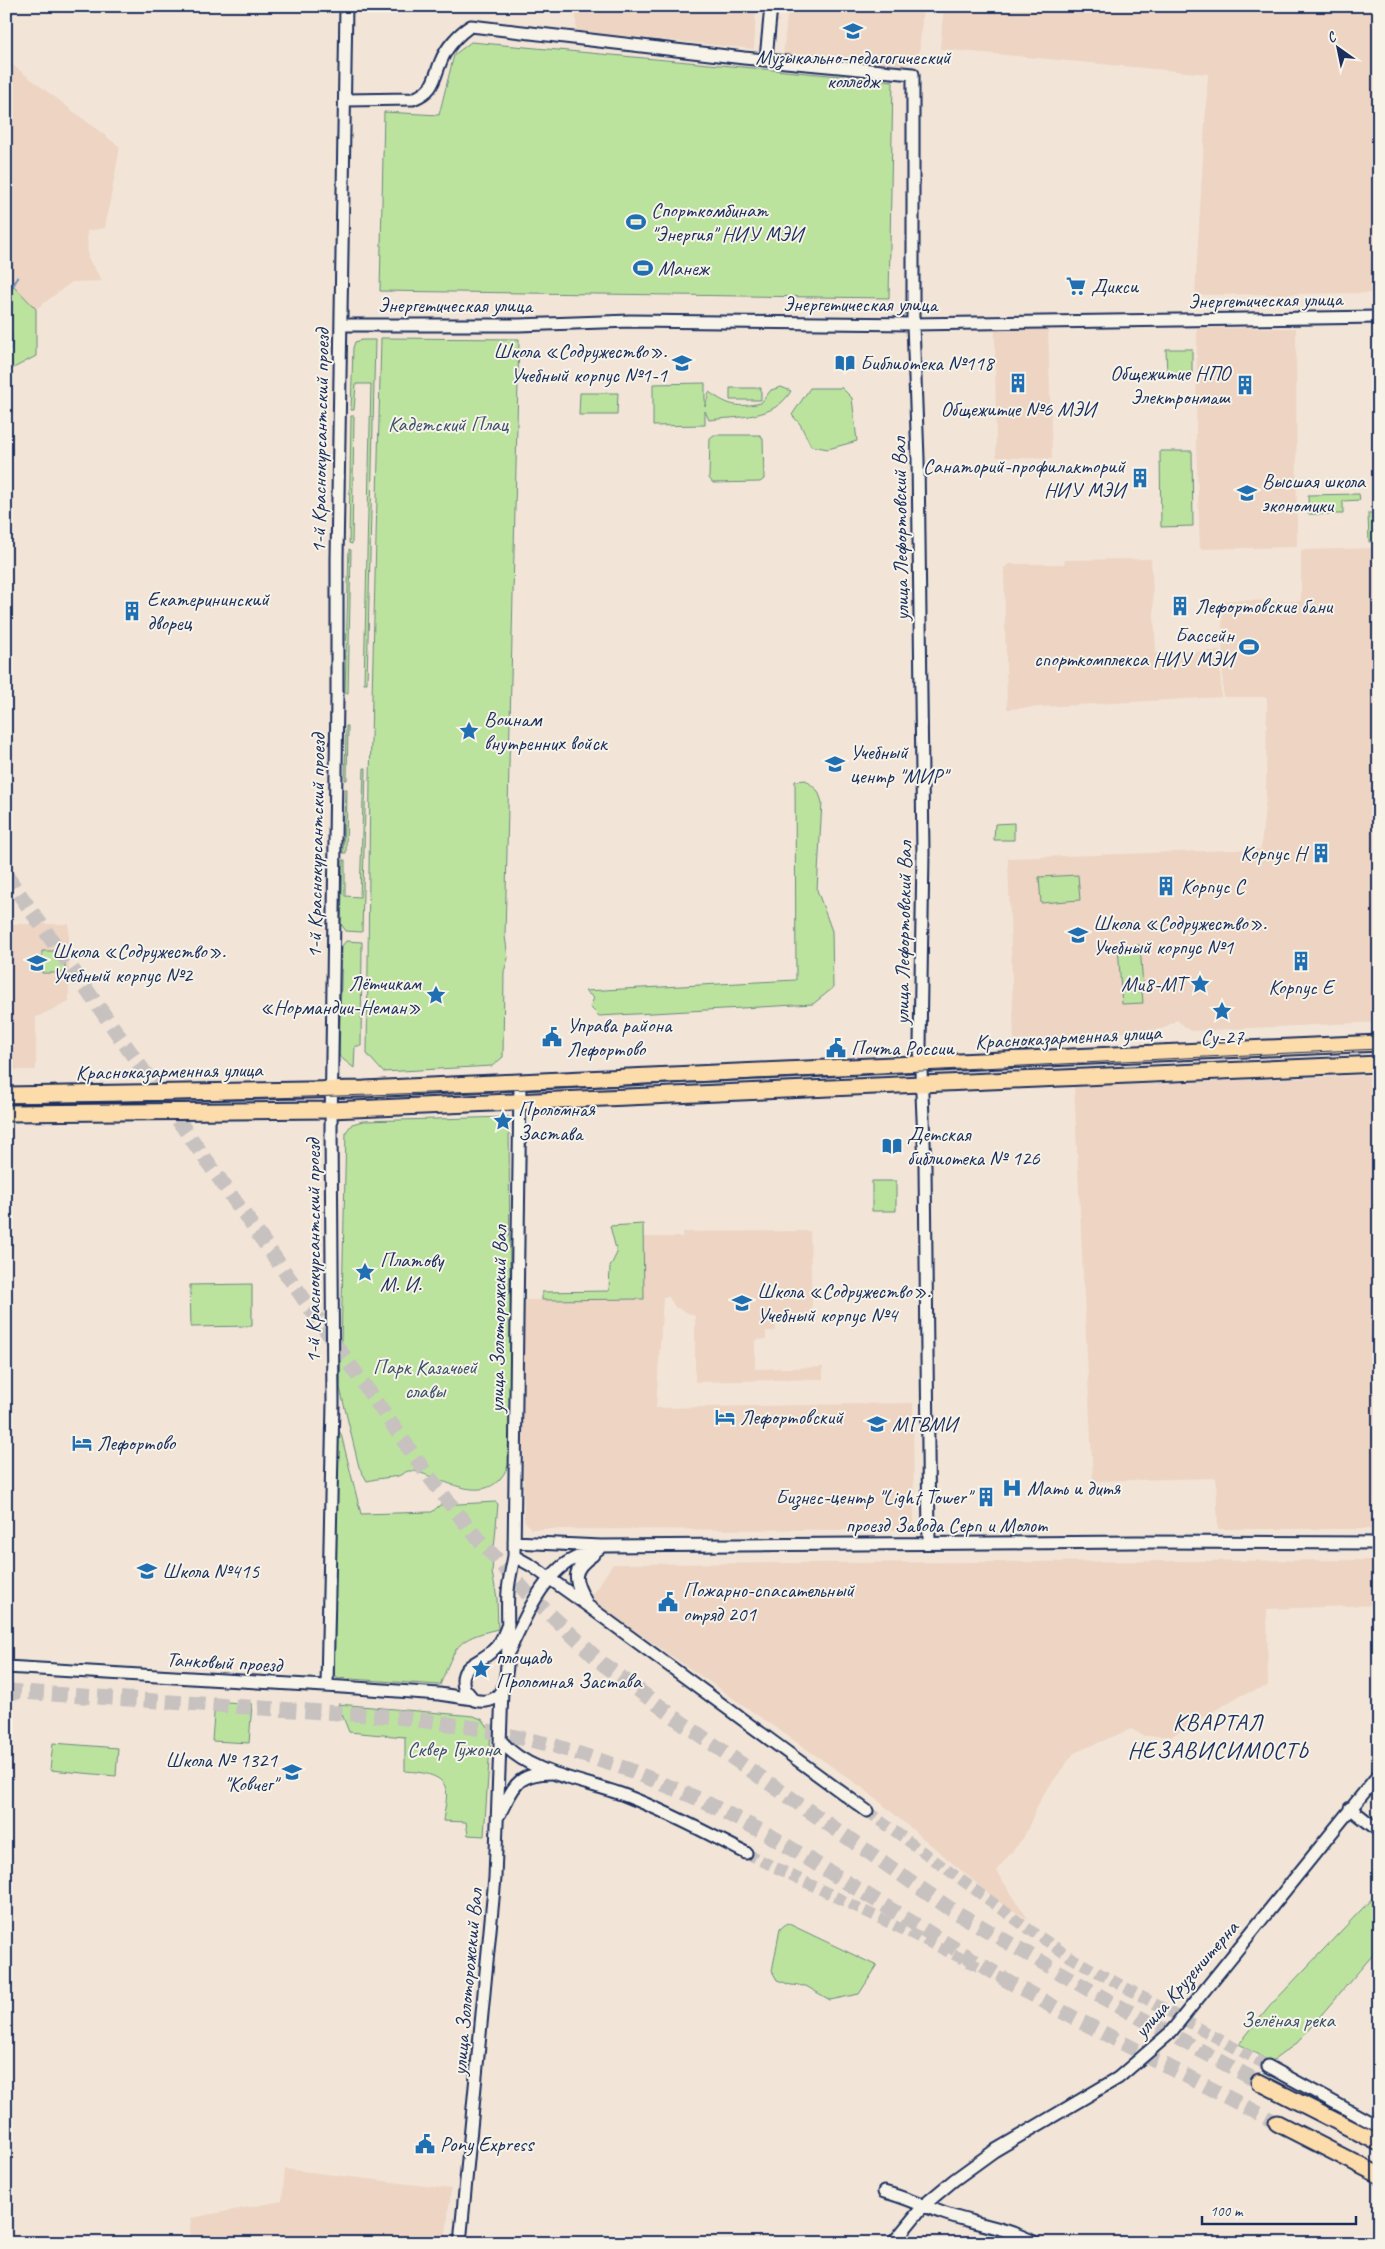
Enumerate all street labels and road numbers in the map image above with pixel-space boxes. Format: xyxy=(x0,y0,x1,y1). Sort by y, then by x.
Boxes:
street label: Энергетическая улица xyxy=(1188,286,1345,314)
street label: Энергетическая улица xyxy=(783,291,940,317)
street label: Энергетическая улица xyxy=(378,292,535,318)
street label: 1-й Краснокурсантский проезд xyxy=(305,326,335,553)
street label: улица Лефортовский Вал xyxy=(885,436,915,623)
street label: 1-й Краснокурсантский проезд xyxy=(301,731,331,958)
street label: улица Лефортовский Вал xyxy=(888,840,918,1027)
street label: Красноказарменная улица xyxy=(974,1019,1164,1055)
street label: Красноказарменная улица xyxy=(75,1056,264,1086)
street label: 1-й Краснокурсантский проезд xyxy=(300,1136,326,1363)
street label: улица Золоторожский Вал xyxy=(483,1224,513,1415)
street label: проезд Завода Серп и Молот xyxy=(845,1512,1048,1538)
street label: Танковый проезд xyxy=(166,1646,285,1678)
street label: улица Золоторожский Вал xyxy=(446,1886,488,2078)
street label: улица Крузенштерна xyxy=(1127,1914,1246,2045)

